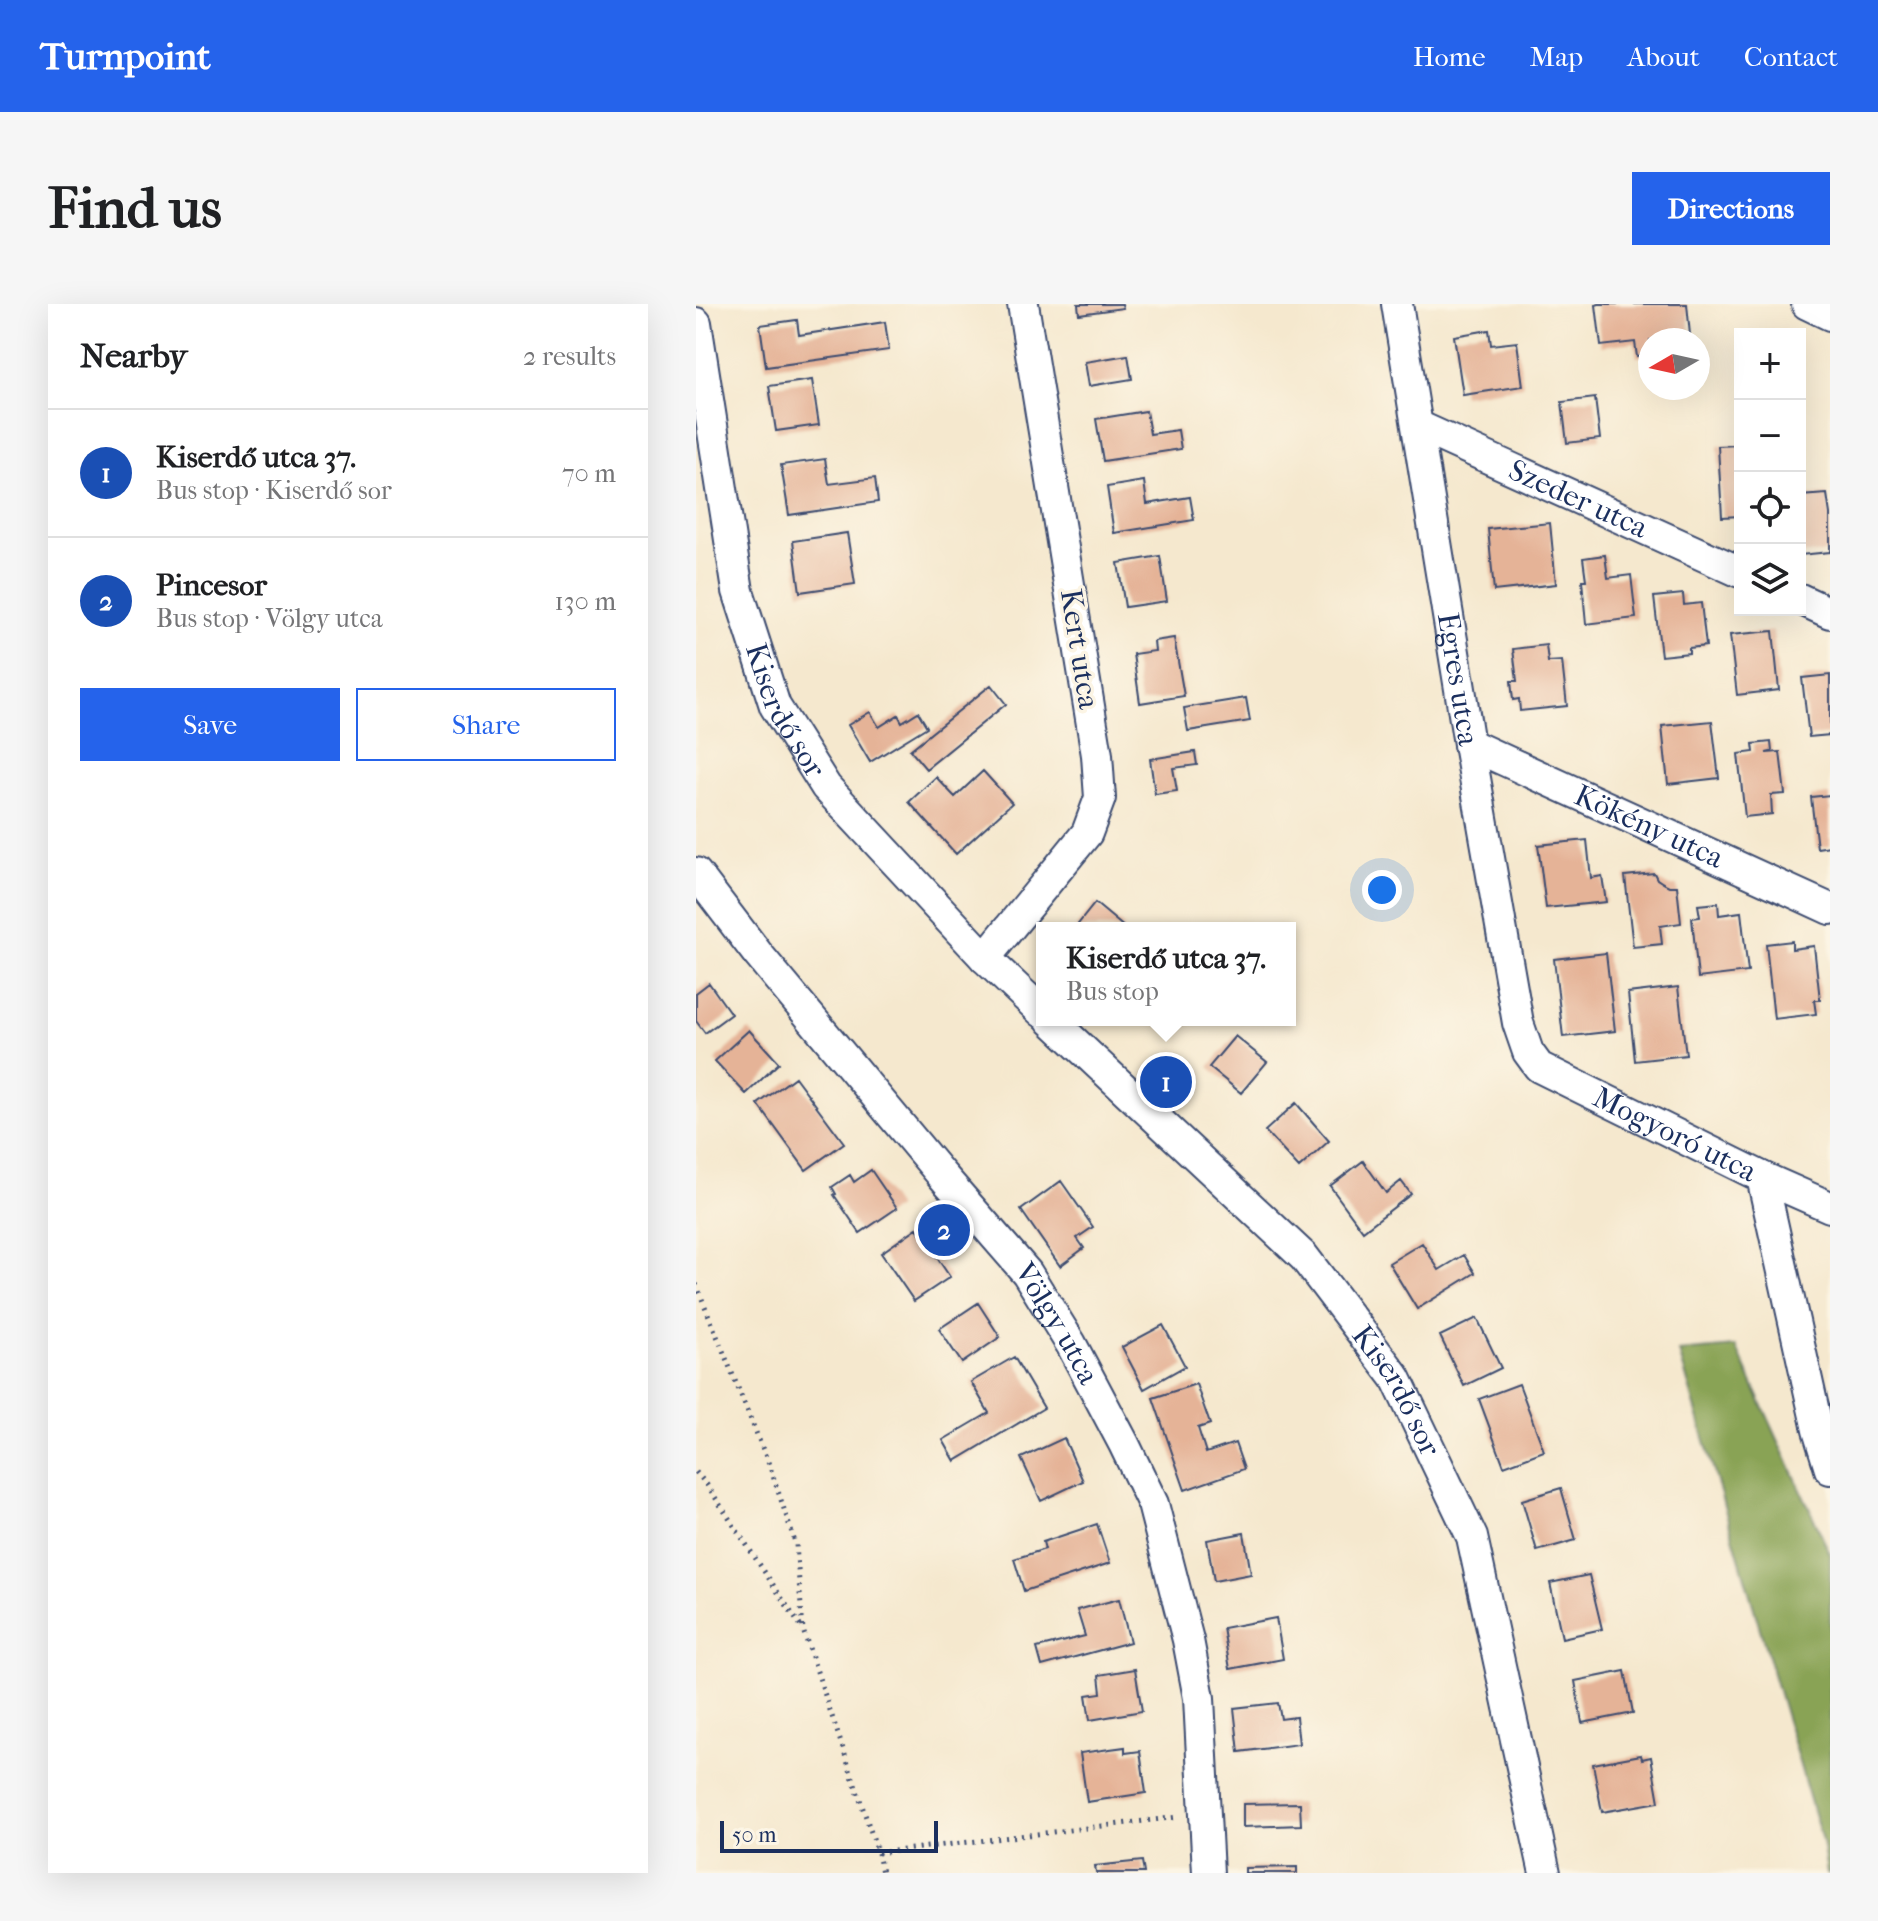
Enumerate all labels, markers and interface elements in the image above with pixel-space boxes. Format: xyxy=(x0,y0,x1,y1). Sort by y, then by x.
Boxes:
text: Turnpoint xyxy=(40,34,211,79)
text: Home xyxy=(1413,40,1486,73)
text: Map xyxy=(1530,40,1583,73)
text: About xyxy=(1627,40,1700,73)
text: Contact xyxy=(1744,40,1838,73)
button: Directions xyxy=(1632,172,1830,245)
text: Find us xyxy=(48,176,222,241)
north arrow xyxy=(1638,328,1710,400)
map controls xyxy=(1734,328,1806,616)
button: + xyxy=(1734,328,1806,400)
text: Nearby xyxy=(80,336,187,376)
text: 2 results xyxy=(523,341,616,372)
button: − xyxy=(1734,400,1806,472)
text: Kiserdő utca 37. xyxy=(156,440,356,475)
street label: Szeder utca xyxy=(1503,452,1654,546)
text: 1 xyxy=(101,458,111,489)
text: 70 m xyxy=(562,458,616,489)
button: locate xyxy=(1734,472,1806,544)
text: Bus stop · Kiserdő sor xyxy=(156,475,392,506)
button: layers xyxy=(1734,544,1806,616)
text: Pincesor xyxy=(156,568,267,603)
text: 2 xyxy=(99,586,113,617)
text: 130 m xyxy=(555,586,616,617)
street label: Kert utca xyxy=(1053,587,1106,713)
text: Bus stop · Völgy utca xyxy=(156,603,383,634)
street label: Egres utca xyxy=(1430,610,1486,749)
street label: Kiserdő sor xyxy=(738,639,833,784)
button: Save xyxy=(80,688,340,761)
button: Share xyxy=(356,688,616,761)
street label: Kökény utca xyxy=(1569,778,1730,876)
your location xyxy=(1362,870,1402,910)
popup xyxy=(1036,922,1296,1026)
text: Kiserdő utca 37. xyxy=(1066,941,1266,976)
text: Bus stop xyxy=(1066,976,1159,1007)
pin: 1 xyxy=(1140,1052,1192,1112)
street label: Mogyoró utca xyxy=(1587,1079,1763,1190)
pin: 2 xyxy=(918,1200,970,1260)
street label: Völgy utca xyxy=(1006,1256,1107,1391)
street label: Kiserdő sor xyxy=(1344,1319,1448,1462)
scale bar xyxy=(720,1817,938,1853)
text: 50 m xyxy=(732,1822,777,1848)

